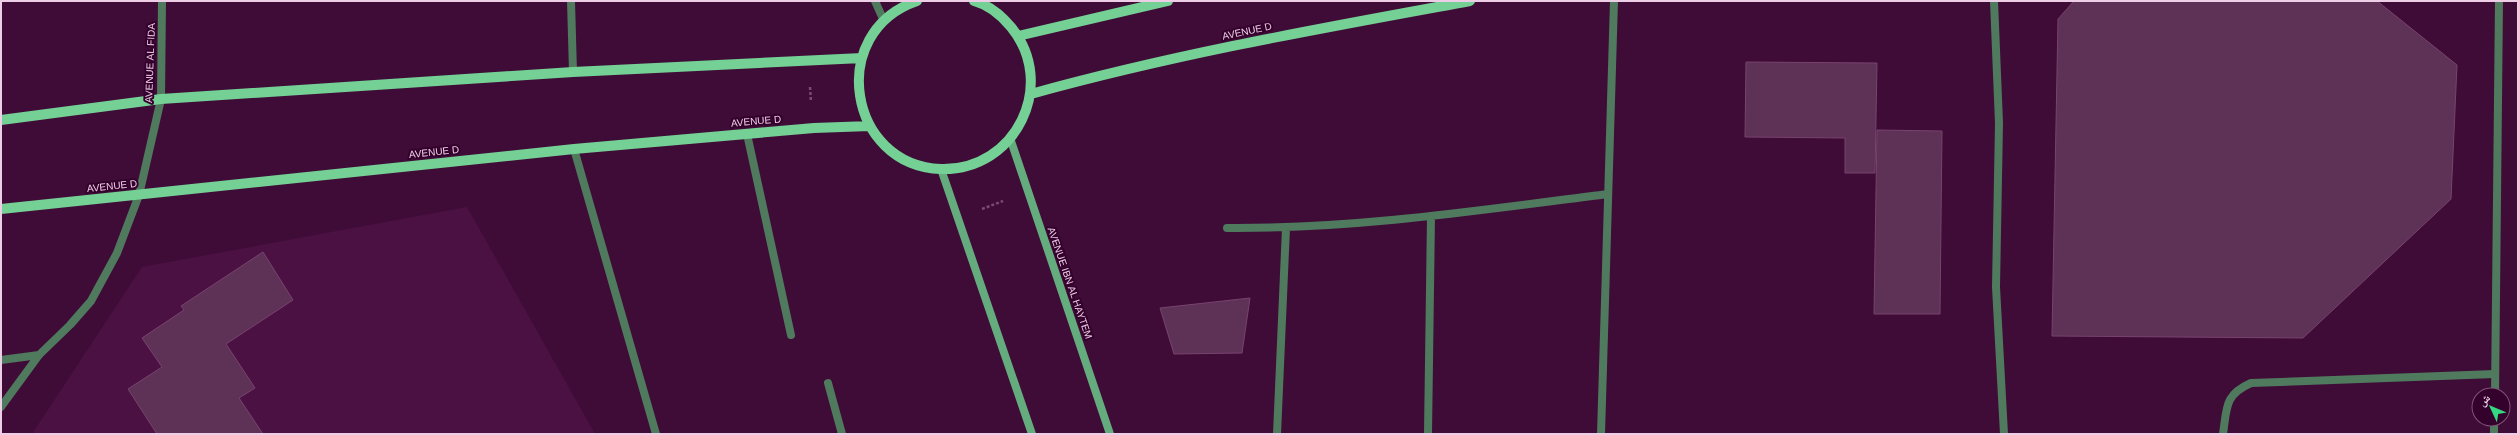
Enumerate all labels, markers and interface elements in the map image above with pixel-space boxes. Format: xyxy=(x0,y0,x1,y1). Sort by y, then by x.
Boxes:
street label: AVENUE D xyxy=(1221,20,1273,42)
street label: AVENUE AL FIDA xyxy=(143,22,157,103)
street label: AVENUE D xyxy=(730,113,782,129)
street label: AVENUE D xyxy=(408,144,460,160)
street label: AVENUE D xyxy=(86,178,138,194)
street label: AVENUE IBN AL HAYTEM xyxy=(1046,226,1094,340)
north arrow xyxy=(2471,387,2511,427)
text: ش xyxy=(2475,391,2494,410)

